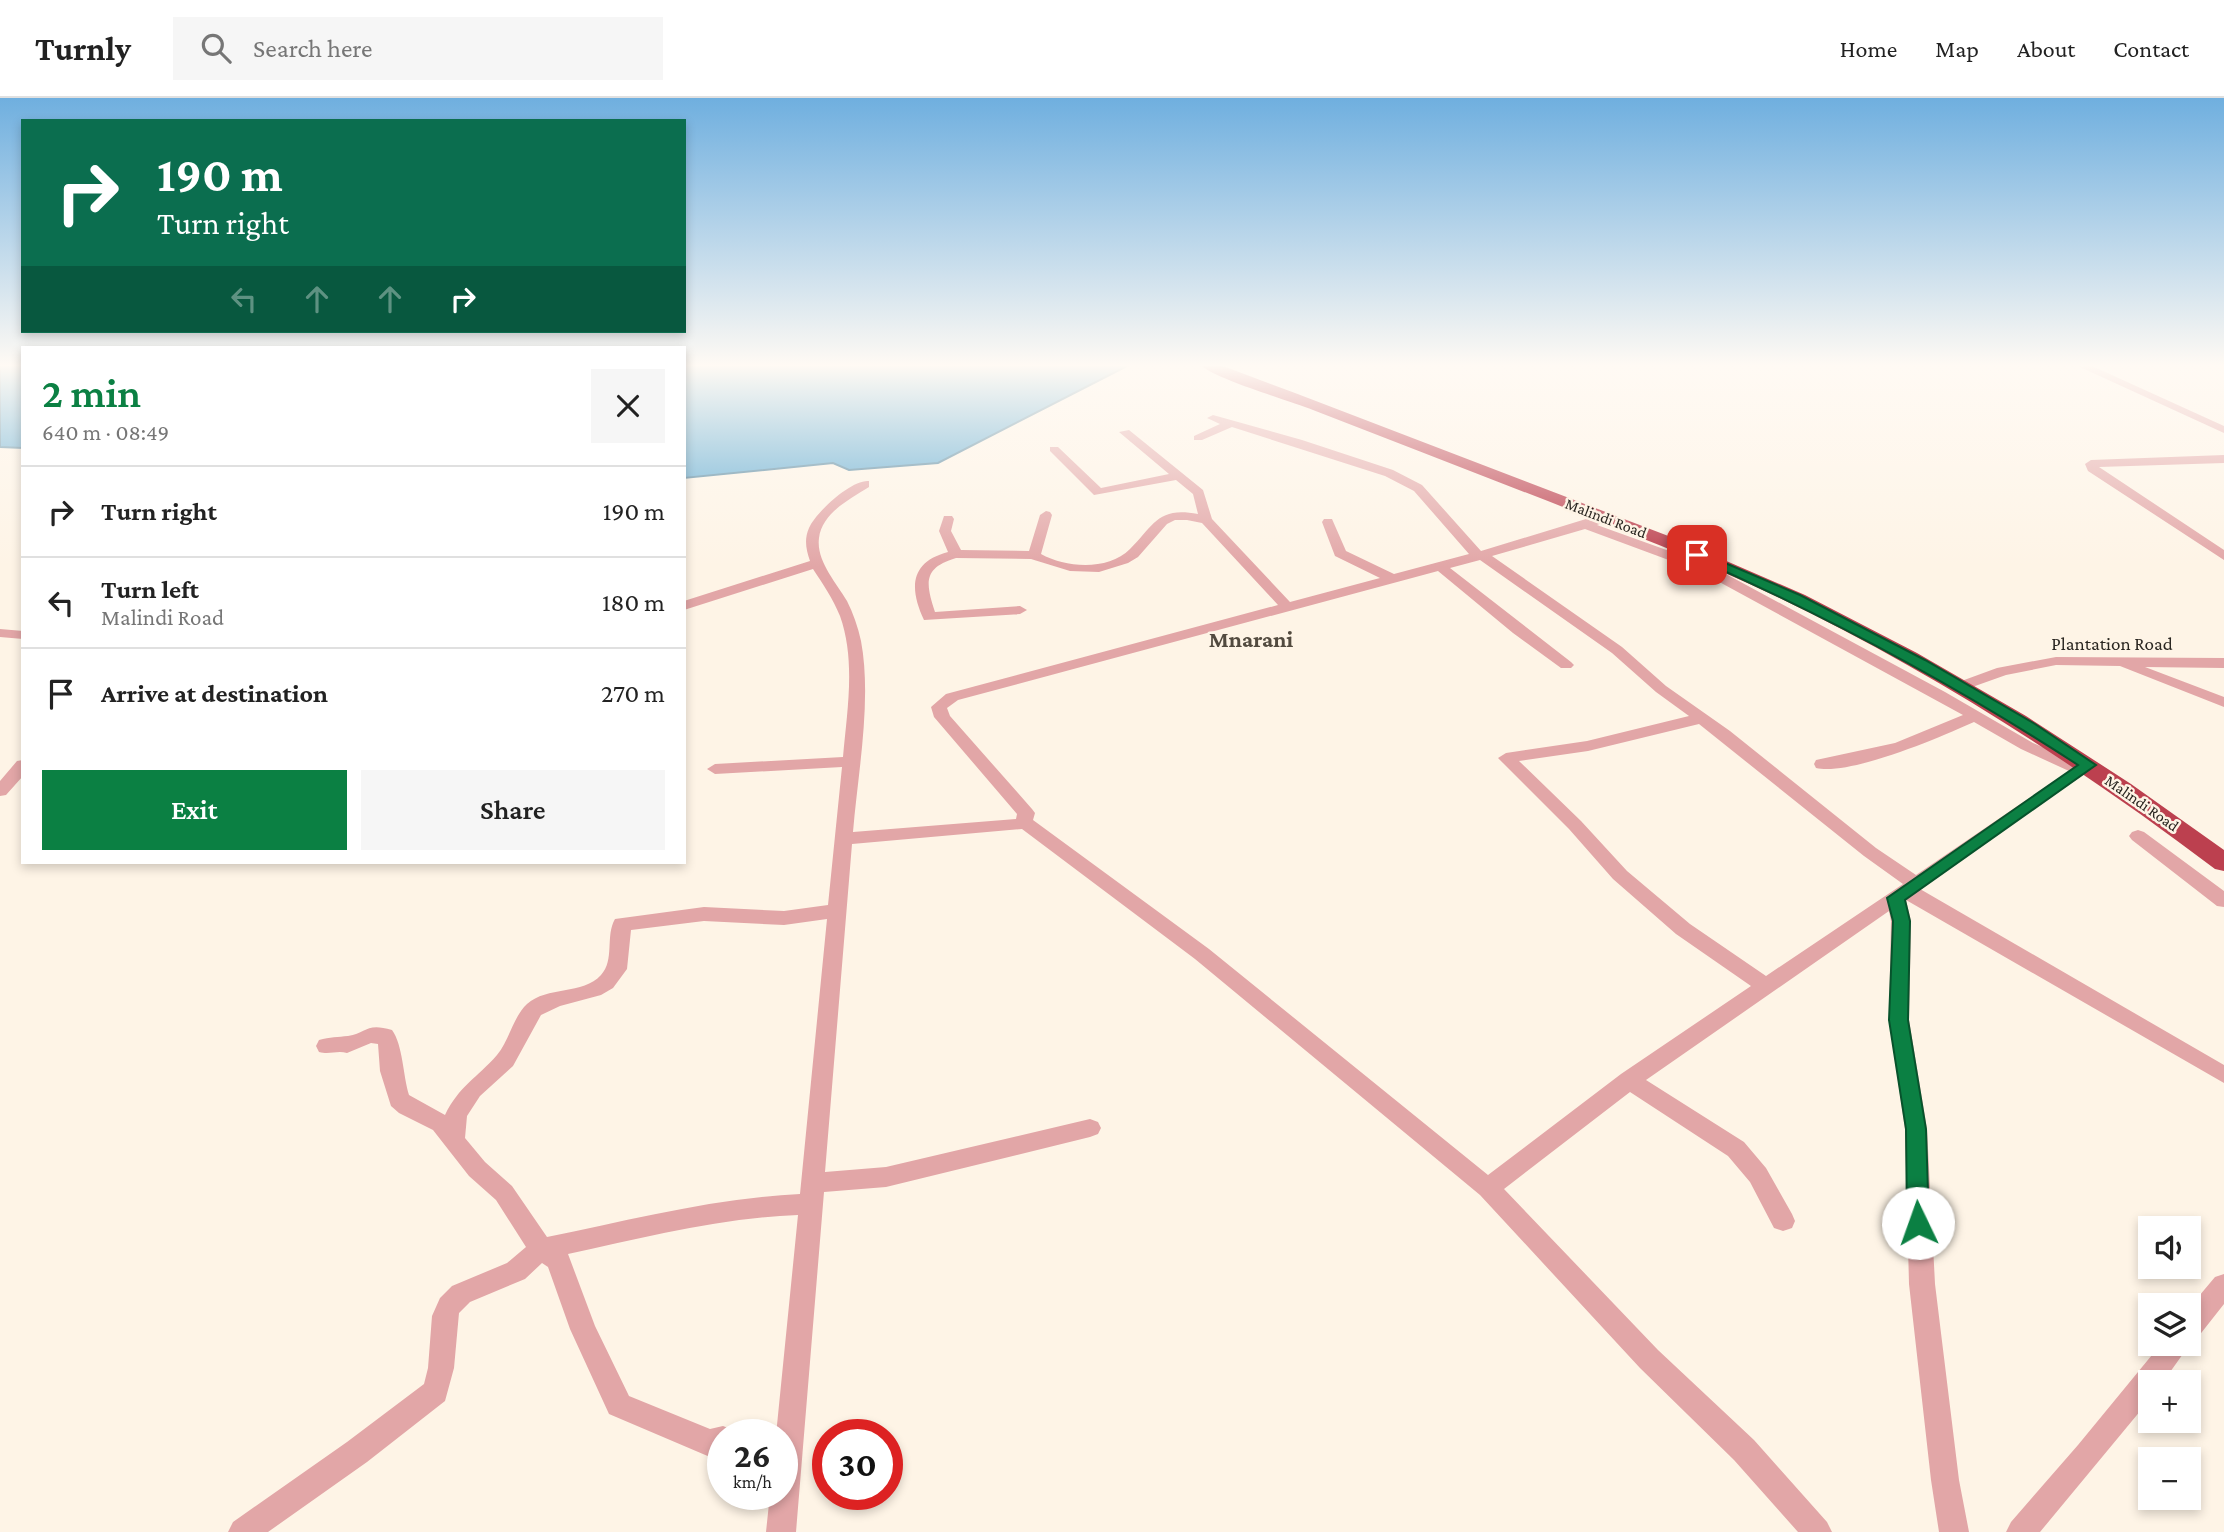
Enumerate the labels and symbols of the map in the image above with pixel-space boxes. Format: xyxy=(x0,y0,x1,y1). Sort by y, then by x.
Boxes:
street label: Malindi Road xyxy=(1563,495,1650,542)
pin xyxy=(1667,525,1727,585)
district label: Mnarani xyxy=(1209,626,1293,652)
street label: Plantation Road xyxy=(2051,633,2173,654)
street label: Malindi Road xyxy=(2102,771,2182,835)
position arrow xyxy=(1881,1186,1955,1260)
speed limit sign: 30 xyxy=(812,1419,903,1510)

